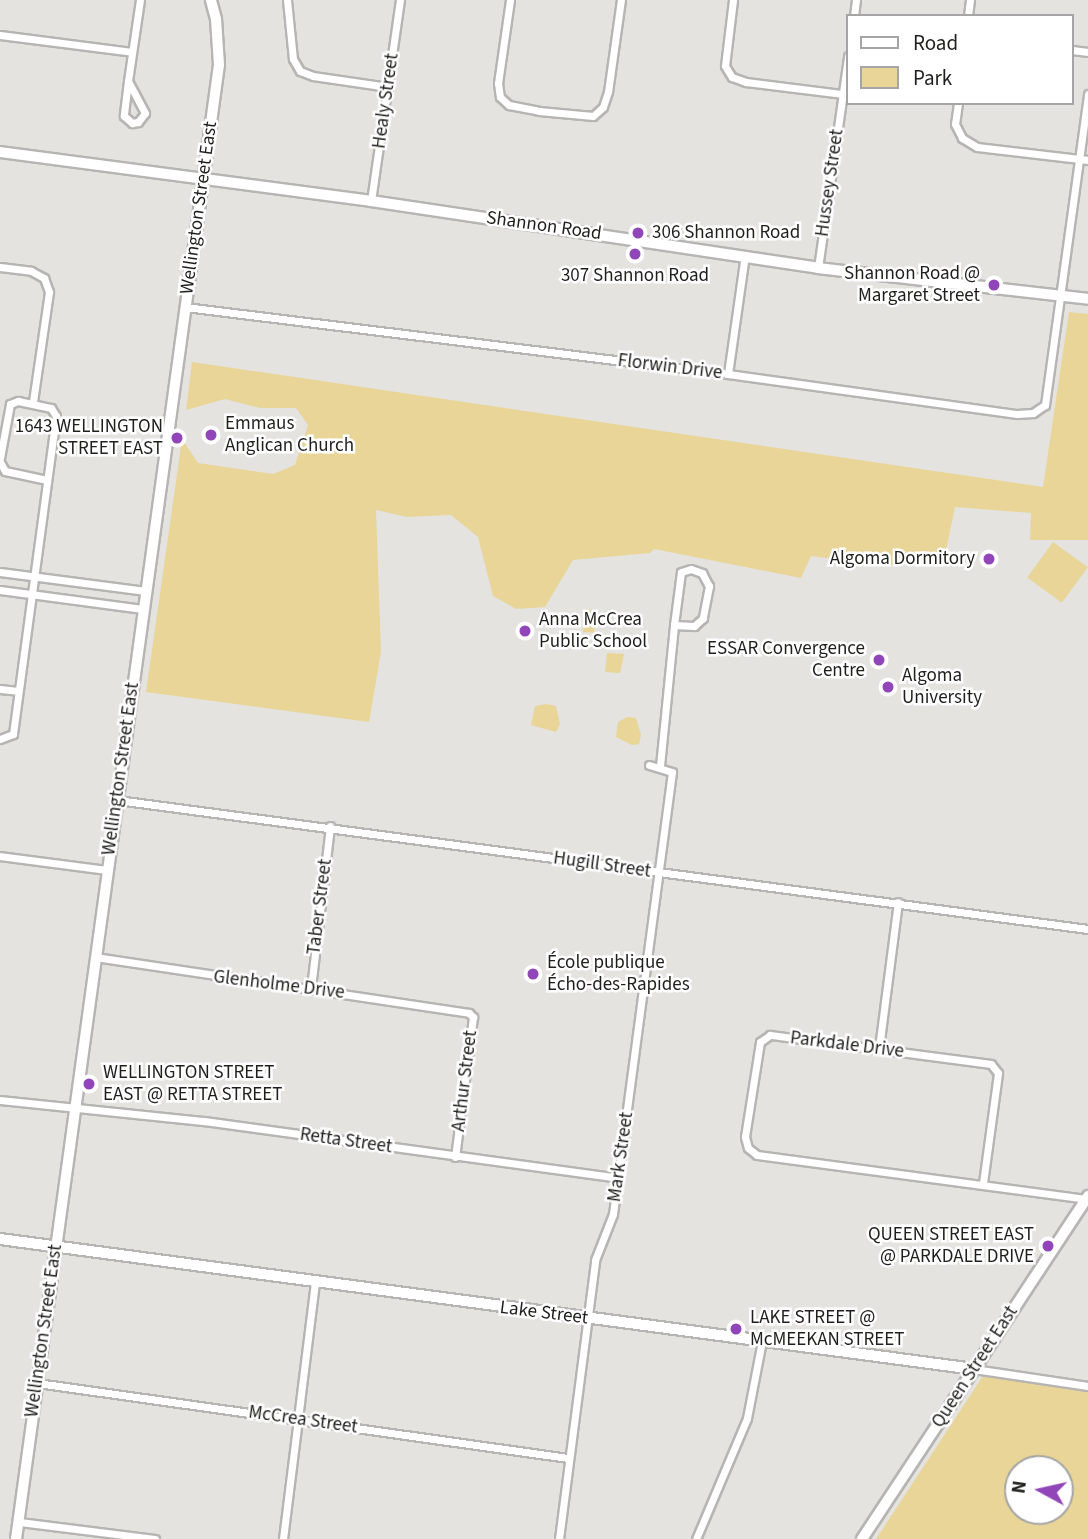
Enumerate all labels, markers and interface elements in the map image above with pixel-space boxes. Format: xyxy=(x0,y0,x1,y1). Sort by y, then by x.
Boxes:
legend xyxy=(846,14,1074,105)
text: Road xyxy=(913,28,958,58)
street label: Healy Street xyxy=(368,52,404,150)
text: Park xyxy=(913,63,952,93)
street label: Wellington Street East xyxy=(176,120,222,296)
street label: Hussey Street xyxy=(811,128,849,238)
street label: Shannon Road xyxy=(485,207,603,245)
place label: 306 Shannon Road xyxy=(652,222,800,244)
marker: 306 Shannon Road xyxy=(630,225,646,241)
marker: 307 Shannon Road xyxy=(627,246,643,262)
place label: Shannon Road @ Margaret Street xyxy=(844,263,980,307)
place label: 307 Shannon Road xyxy=(561,265,709,287)
marker: Shannon Road @ Margaret Street xyxy=(986,277,1002,293)
street label: Florwin Drive xyxy=(616,349,724,385)
place label: Emmaus Anglican Church xyxy=(225,413,354,457)
place label: 1643 WELLINGTON STREET EAST xyxy=(15,416,163,460)
marker: Emmaus Anglican Church xyxy=(203,427,219,443)
marker: 1643 WELLINGTON STREET EAST xyxy=(169,430,185,446)
place label: Algoma Dormitory xyxy=(830,548,975,570)
marker: Algoma Dormitory xyxy=(981,551,997,567)
place label: Anna McCrea Public School xyxy=(539,609,647,653)
marker: Anna McCrea Public School xyxy=(517,623,533,639)
place label: ESSAR Convergence Centre xyxy=(707,638,865,682)
marker: ESSAR Convergence Centre xyxy=(871,652,887,668)
place label: Algoma University xyxy=(902,665,982,709)
marker: Algoma University xyxy=(880,679,896,695)
street label: Wellington Street East xyxy=(98,681,144,857)
street label: Hugill Street xyxy=(552,847,652,883)
street label: Taber Street xyxy=(303,858,337,956)
place label: École publique Écho-des-Rapides xyxy=(547,952,690,996)
street label: Glenholme Drive xyxy=(212,966,346,1004)
marker: École publique Écho-des-Rapides xyxy=(525,966,541,982)
street label: Parkdale Drive xyxy=(789,1027,905,1063)
street label: Arthur Street xyxy=(447,1029,483,1133)
place label: WELLINGTON STREET EAST @ RETTA STREET xyxy=(103,1062,282,1106)
marker: WELLINGTON STREET EAST @ RETTA STREET xyxy=(81,1076,97,1092)
street label: Mark Street xyxy=(603,1110,639,1204)
street label: Retta Street xyxy=(298,1123,394,1159)
place label: QUEEN STREET EAST @ PARKDALE DRIVE xyxy=(868,1224,1034,1268)
marker: QUEEN STREET EAST @ PARKDALE DRIVE xyxy=(1040,1238,1056,1254)
street label: Wellington Street East xyxy=(21,1243,67,1419)
street label: Lake Street xyxy=(499,1296,589,1330)
street label: Queen Street East xyxy=(927,1302,1023,1432)
place label: LAKE STREET @ McMEEKAN STREET xyxy=(750,1307,905,1351)
marker: LAKE STREET @ McMEEKAN STREET xyxy=(728,1321,744,1337)
street label: McCrea Street xyxy=(247,1401,359,1439)
north arrow xyxy=(1004,1455,1074,1525)
text: N xyxy=(1005,1479,1034,1495)

